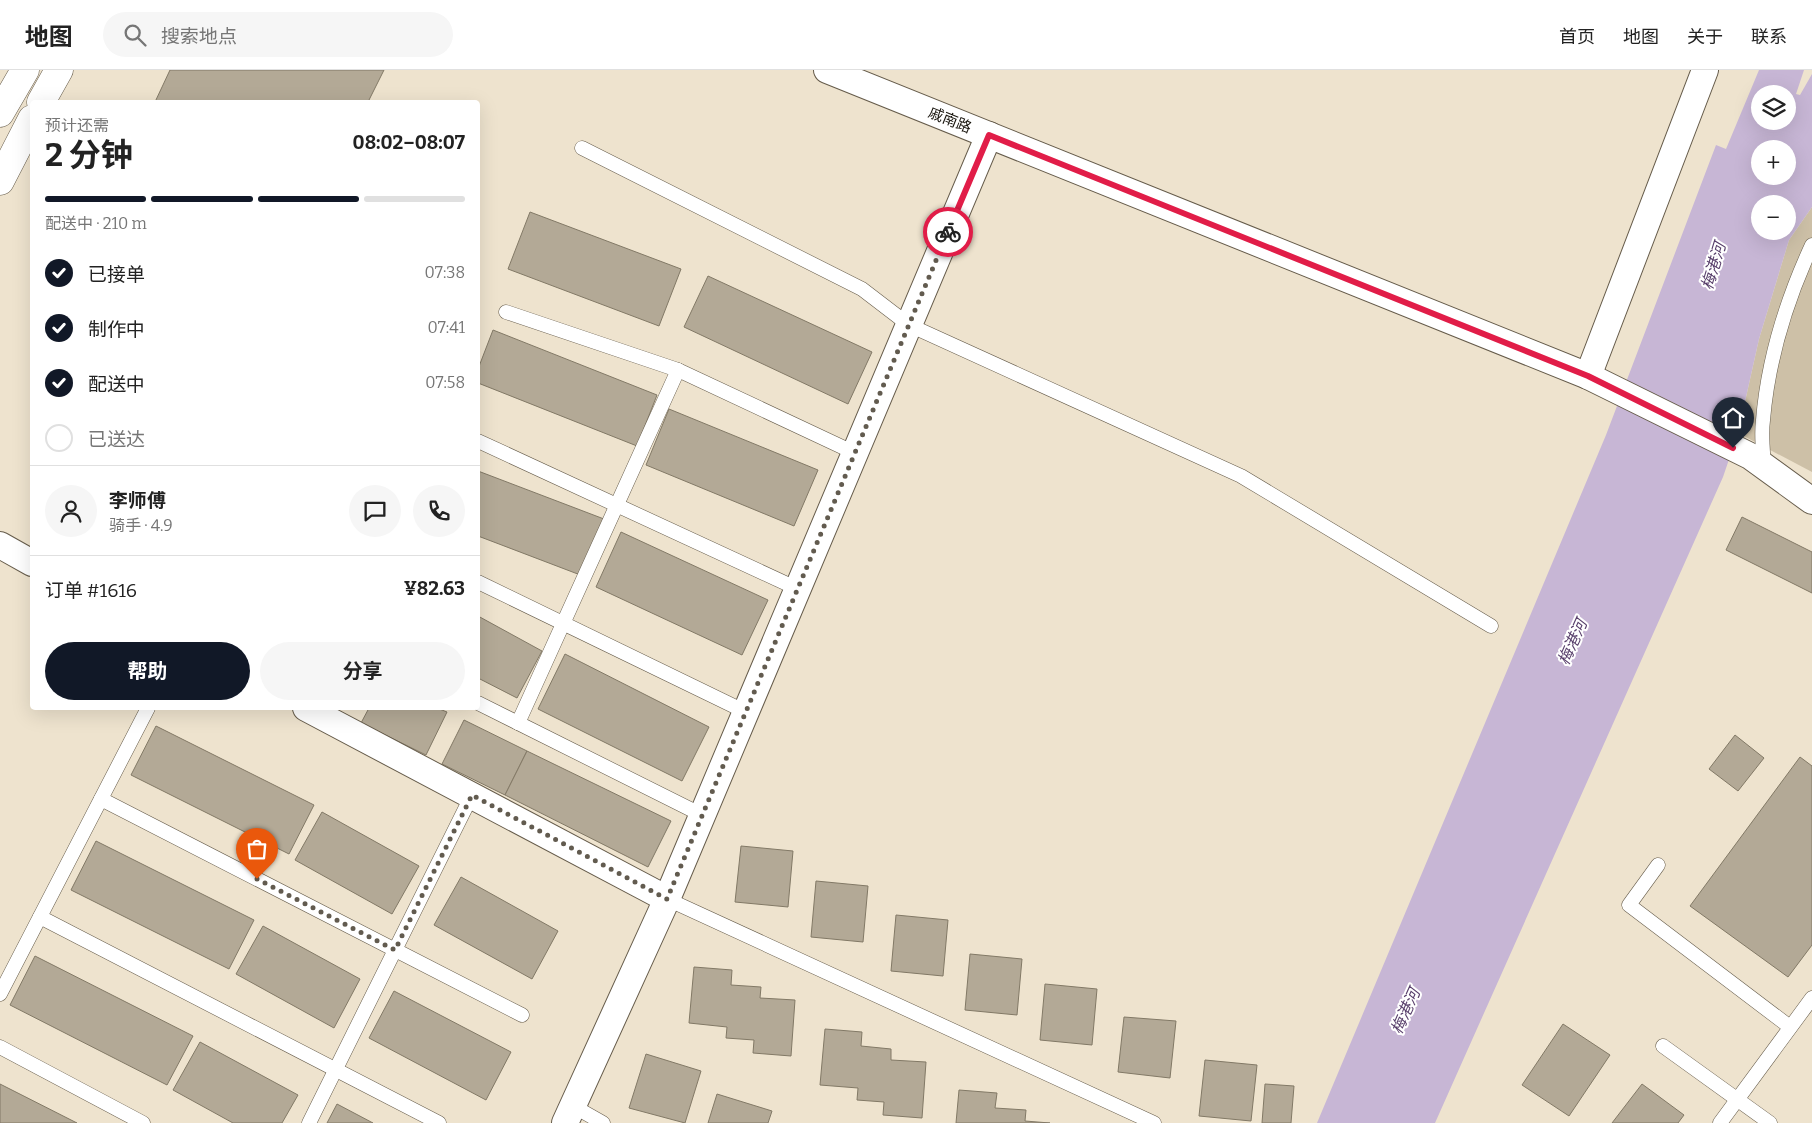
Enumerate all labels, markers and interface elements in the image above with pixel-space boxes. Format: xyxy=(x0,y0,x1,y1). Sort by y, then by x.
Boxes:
search box xyxy=(103,12,453,57)
icon: search xyxy=(121,21,149,49)
text: 地图 xyxy=(25,23,73,51)
text: 搜索地点 xyxy=(161,25,237,48)
text: 首页 xyxy=(1559,26,1595,48)
text: 地图 xyxy=(1623,26,1659,48)
text: 关于 xyxy=(1687,26,1723,48)
text: 联系 xyxy=(1751,26,1787,48)
map controls xyxy=(1751,85,1796,240)
button: layers xyxy=(1751,85,1796,130)
street label: 戚南路 xyxy=(926,103,974,137)
text: 预计还需 xyxy=(45,116,109,135)
text: 08:02–08:07 xyxy=(353,131,465,154)
text: 2 分钟 xyxy=(45,136,133,174)
button: + xyxy=(1751,140,1796,185)
button: − xyxy=(1751,195,1796,240)
courier xyxy=(923,207,973,257)
text: 配送中 · 210 m xyxy=(45,214,147,233)
icon: bike xyxy=(934,218,962,246)
water label: 梅港河 xyxy=(1697,238,1730,292)
icon: check xyxy=(45,259,73,287)
text: 已接单 xyxy=(88,263,145,286)
text: 07:38 xyxy=(425,263,465,282)
icon: check xyxy=(45,314,73,342)
text: 制作中 xyxy=(88,318,145,341)
text: 07:41 xyxy=(427,318,465,337)
icon: check xyxy=(45,369,73,397)
text: 配送中 xyxy=(88,373,145,396)
text: 07:58 xyxy=(425,373,465,392)
pin xyxy=(1712,397,1754,448)
icon: home xyxy=(1719,404,1747,432)
text: 已送达 xyxy=(88,428,145,451)
button: person xyxy=(45,485,97,537)
button: chat xyxy=(349,485,401,537)
button: phone xyxy=(413,485,465,537)
text: 李师傅 xyxy=(109,489,166,512)
text: 骑手 · 4.9 xyxy=(109,516,173,535)
text: ¥82.63 xyxy=(404,577,465,600)
text: 订单 #1616 xyxy=(45,579,137,602)
water label: 梅港河 xyxy=(1554,614,1592,668)
button: 帮助 xyxy=(45,642,250,700)
button: 分享 xyxy=(260,642,465,700)
pin xyxy=(236,828,278,879)
icon: bag xyxy=(243,835,271,863)
water label: 梅港河 xyxy=(1387,983,1425,1037)

